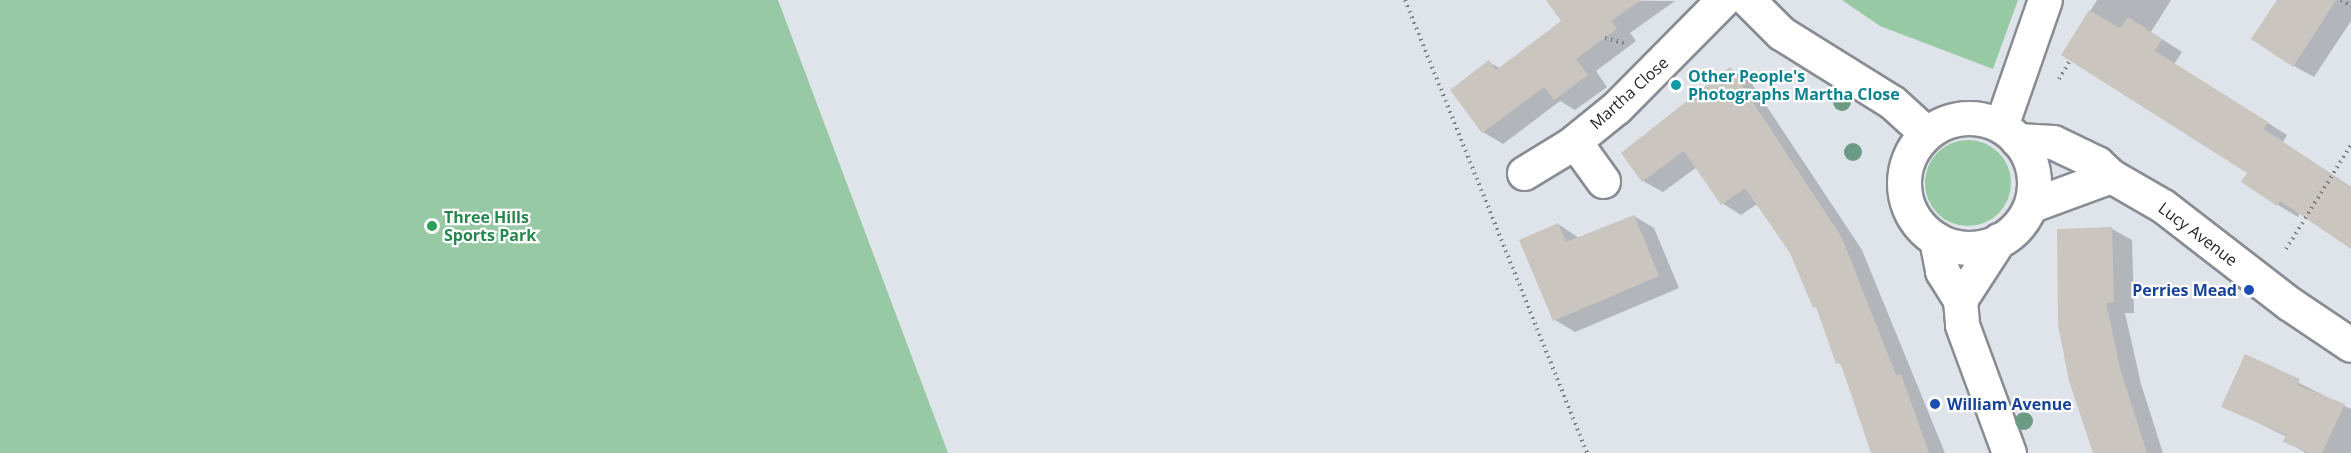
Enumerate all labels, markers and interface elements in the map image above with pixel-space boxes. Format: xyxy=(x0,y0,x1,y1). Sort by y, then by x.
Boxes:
street label: Martha Close xyxy=(1586,53,1672,133)
place label: Other People's Photographs Martha Close xyxy=(1688,66,1900,104)
marker: Other People's Photographs Martha Close xyxy=(1669,78,1683,92)
street label: Lucy Avenue xyxy=(2155,198,2241,270)
place label: Three Hills Sports Park xyxy=(444,207,536,245)
marker: Three Hills Sports Park xyxy=(425,219,439,233)
place label: Perries Mead xyxy=(2132,280,2237,300)
marker: Perries Mead xyxy=(2242,283,2256,297)
place label: William Avenue xyxy=(1947,394,2072,414)
marker: William Avenue xyxy=(1928,397,1942,411)

